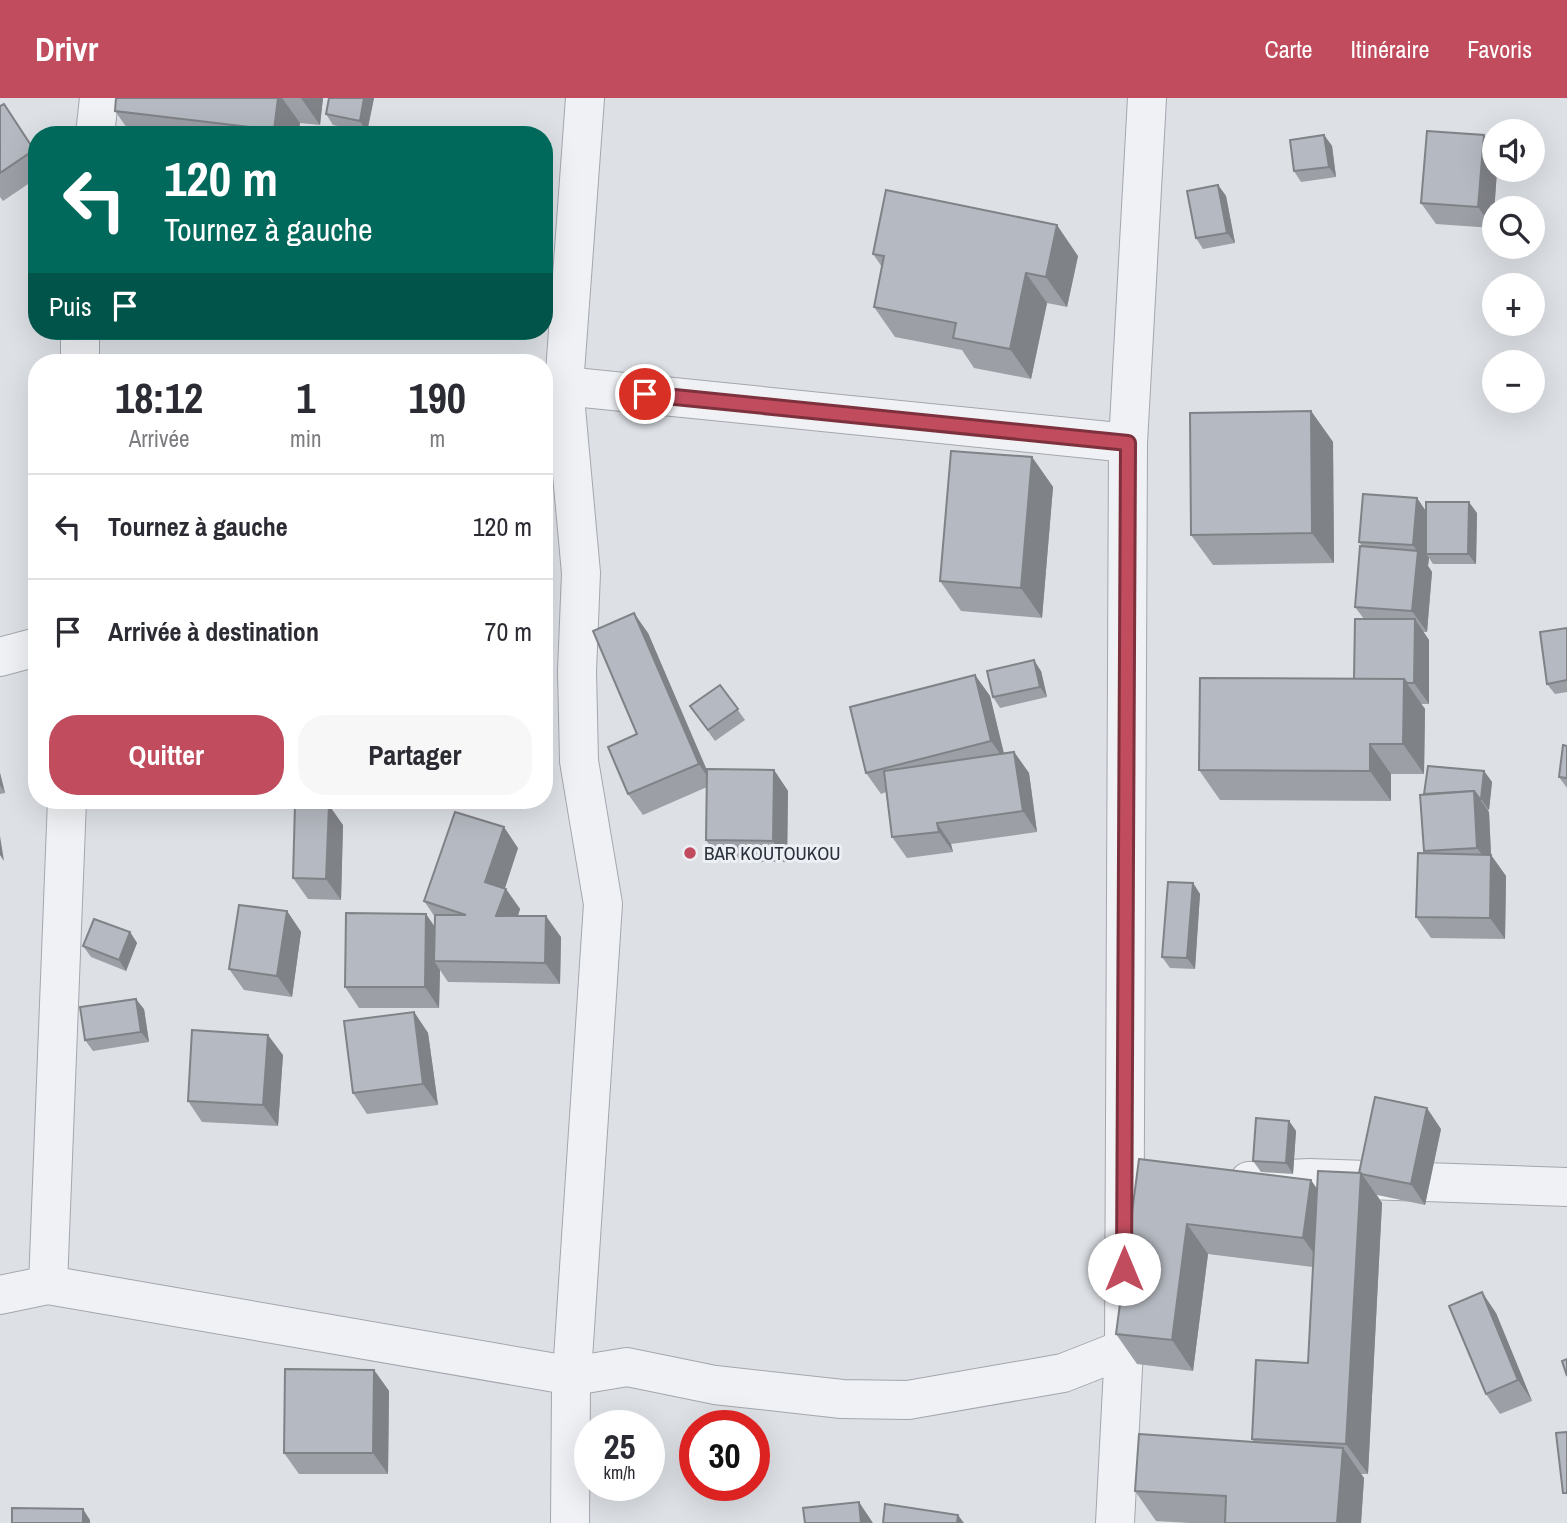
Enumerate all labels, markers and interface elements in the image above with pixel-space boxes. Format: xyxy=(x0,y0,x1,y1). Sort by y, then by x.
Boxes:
text: Drivr xyxy=(35,27,98,71)
text: Carte xyxy=(1264,33,1313,65)
text: Itinéraire xyxy=(1351,33,1429,65)
text: Favoris xyxy=(1467,33,1532,65)
map controls xyxy=(1482,119,1545,413)
button: sound xyxy=(1482,119,1545,182)
text: 120 m xyxy=(164,145,278,211)
icon: left xyxy=(49,154,140,245)
button: search xyxy=(1482,196,1545,259)
text: Tournez à gauche xyxy=(164,208,373,251)
button: + xyxy=(1482,273,1545,336)
icon: arrive xyxy=(106,287,144,325)
text: Puis xyxy=(49,289,92,324)
button: − xyxy=(1482,350,1545,413)
pin xyxy=(615,364,675,424)
text: 18:12 xyxy=(115,370,203,426)
text: 1 xyxy=(296,370,315,426)
text: 190 xyxy=(409,370,466,426)
icon: arrive xyxy=(626,375,664,413)
text: Arrivée xyxy=(129,423,189,454)
text: min xyxy=(290,423,322,454)
text: m xyxy=(429,423,445,454)
icon: left xyxy=(49,508,87,546)
text: Tournez à gauche xyxy=(108,509,288,544)
text: 120 m xyxy=(473,509,532,544)
icon: arrive xyxy=(49,613,87,651)
text: Arrivée à destination xyxy=(108,614,319,649)
text: 70 m xyxy=(485,614,532,649)
button: Quitter xyxy=(49,715,284,795)
button: Partager xyxy=(298,715,532,795)
place label: BAR KOUTOUKOU xyxy=(704,840,841,866)
marker: BAR KOUTOUKOU xyxy=(682,845,698,861)
position arrow xyxy=(1087,1232,1161,1306)
speed limit sign: 30 xyxy=(679,1410,770,1501)
text: 25 xyxy=(604,1423,635,1470)
text: km/h xyxy=(604,1460,636,1485)

